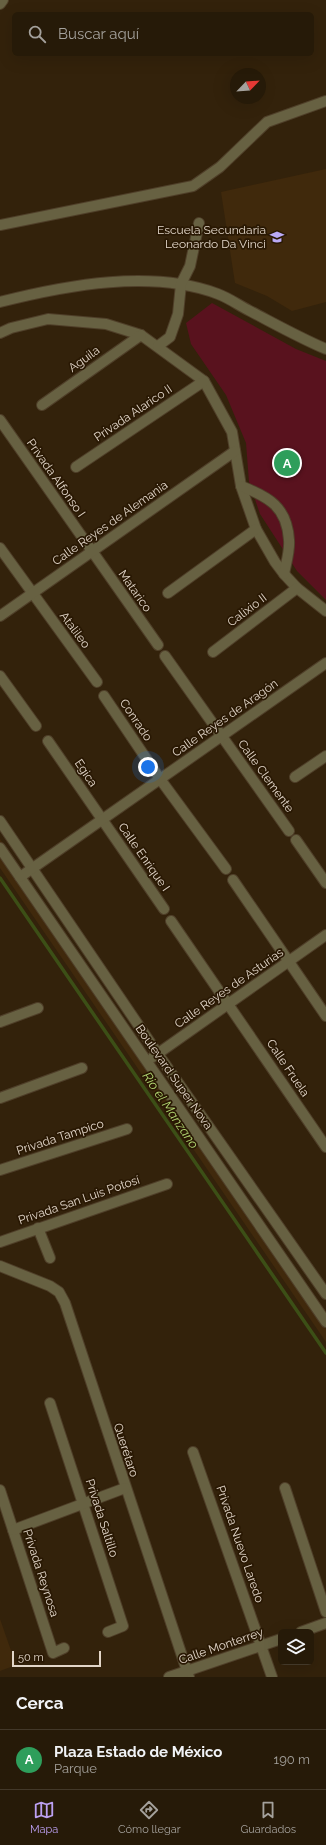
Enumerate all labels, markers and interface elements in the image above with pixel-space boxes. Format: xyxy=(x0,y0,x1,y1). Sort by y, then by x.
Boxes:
search box xyxy=(12,12,314,56)
icon: search xyxy=(26,23,48,45)
text: Buscar aquí xyxy=(58,25,139,43)
north arrow xyxy=(230,68,266,104)
place label: Escuela Secundaria Leonardo Da Vinci xyxy=(157,223,266,251)
school or university icon: Escuela Secundaria Leonardo Da Vinci xyxy=(269,229,285,245)
street label: Aguila xyxy=(66,343,102,375)
street label: Privada Alarico II xyxy=(91,382,175,444)
street label: Privada Alfonso I xyxy=(24,436,88,520)
pin: A xyxy=(274,448,300,478)
street label: Calle Reyes de Alemania xyxy=(50,478,170,568)
street label: Matarico xyxy=(115,567,155,615)
street label: Calixio II xyxy=(225,591,269,629)
street label: Atalileo xyxy=(57,609,93,651)
street label: Calle Reyes de Aragón xyxy=(170,676,280,760)
street label: Conrado xyxy=(117,696,155,744)
street label: Calle Clemente xyxy=(235,737,297,815)
street label: Egica xyxy=(72,757,100,789)
your location xyxy=(138,757,158,777)
street label: Calle Enrique I xyxy=(115,820,173,894)
street label: Calle Reyes de Asturias xyxy=(172,945,286,1031)
street label: Boulevard Super Nova xyxy=(133,1022,215,1132)
street label: Calle Fruela xyxy=(264,1037,312,1099)
water label: Rio el Manzano xyxy=(139,1069,202,1151)
street label: Privada Tampico xyxy=(15,1116,105,1158)
street label: Privada San Luis Potosí xyxy=(16,1173,142,1227)
street label: Querétaro xyxy=(111,1421,141,1479)
street label: Privada Saltillo xyxy=(83,1477,121,1559)
street label: Privada Nuevo Laredo xyxy=(213,1484,267,1604)
street label: Privada Reynosa xyxy=(20,1527,62,1619)
street label: Calle Monterrey xyxy=(177,1625,266,1667)
map controls xyxy=(278,1629,314,1665)
button: layers xyxy=(278,1629,314,1665)
scale bar xyxy=(12,1649,101,1668)
text: 50 m xyxy=(18,1651,44,1664)
text: Cerca xyxy=(16,1693,64,1713)
text: Plaza Estado de México xyxy=(54,1743,222,1761)
text: A xyxy=(25,1752,33,1767)
text: 190 m xyxy=(274,1752,310,1767)
text: Parque xyxy=(54,1761,97,1776)
tab: Mapa xyxy=(30,1799,58,1836)
tab: Cómo llegar xyxy=(118,1799,181,1836)
tab: Guardados xyxy=(240,1799,296,1836)

